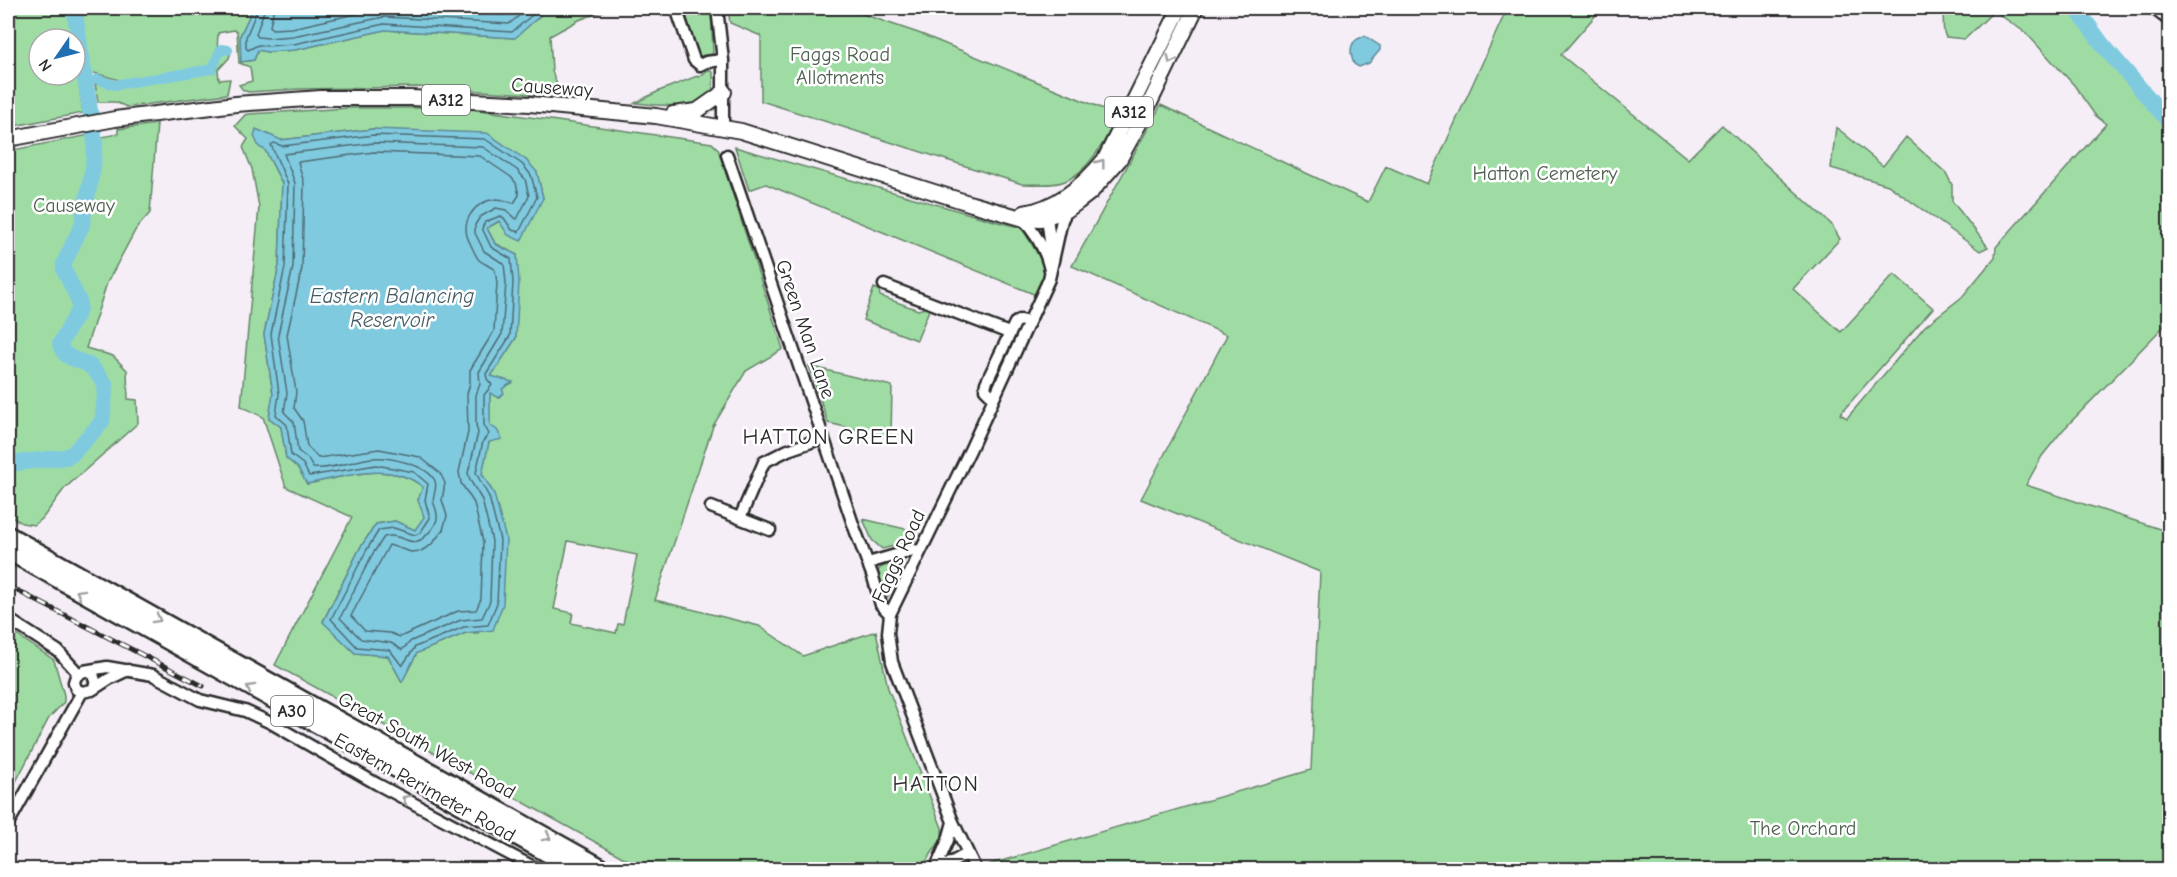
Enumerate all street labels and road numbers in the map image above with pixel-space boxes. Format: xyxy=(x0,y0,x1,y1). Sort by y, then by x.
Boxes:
street label: Causeway xyxy=(510,73,594,102)
road number: A312 xyxy=(422,85,470,115)
road number: A312 xyxy=(1105,97,1153,127)
street label: Green Man Lane xyxy=(771,257,840,402)
street label: Faggs Road xyxy=(867,506,930,606)
street label: Great South West Road xyxy=(334,687,520,804)
road number: A30 xyxy=(271,696,313,726)
street label: Eastern Perimeter Road xyxy=(330,728,520,847)

